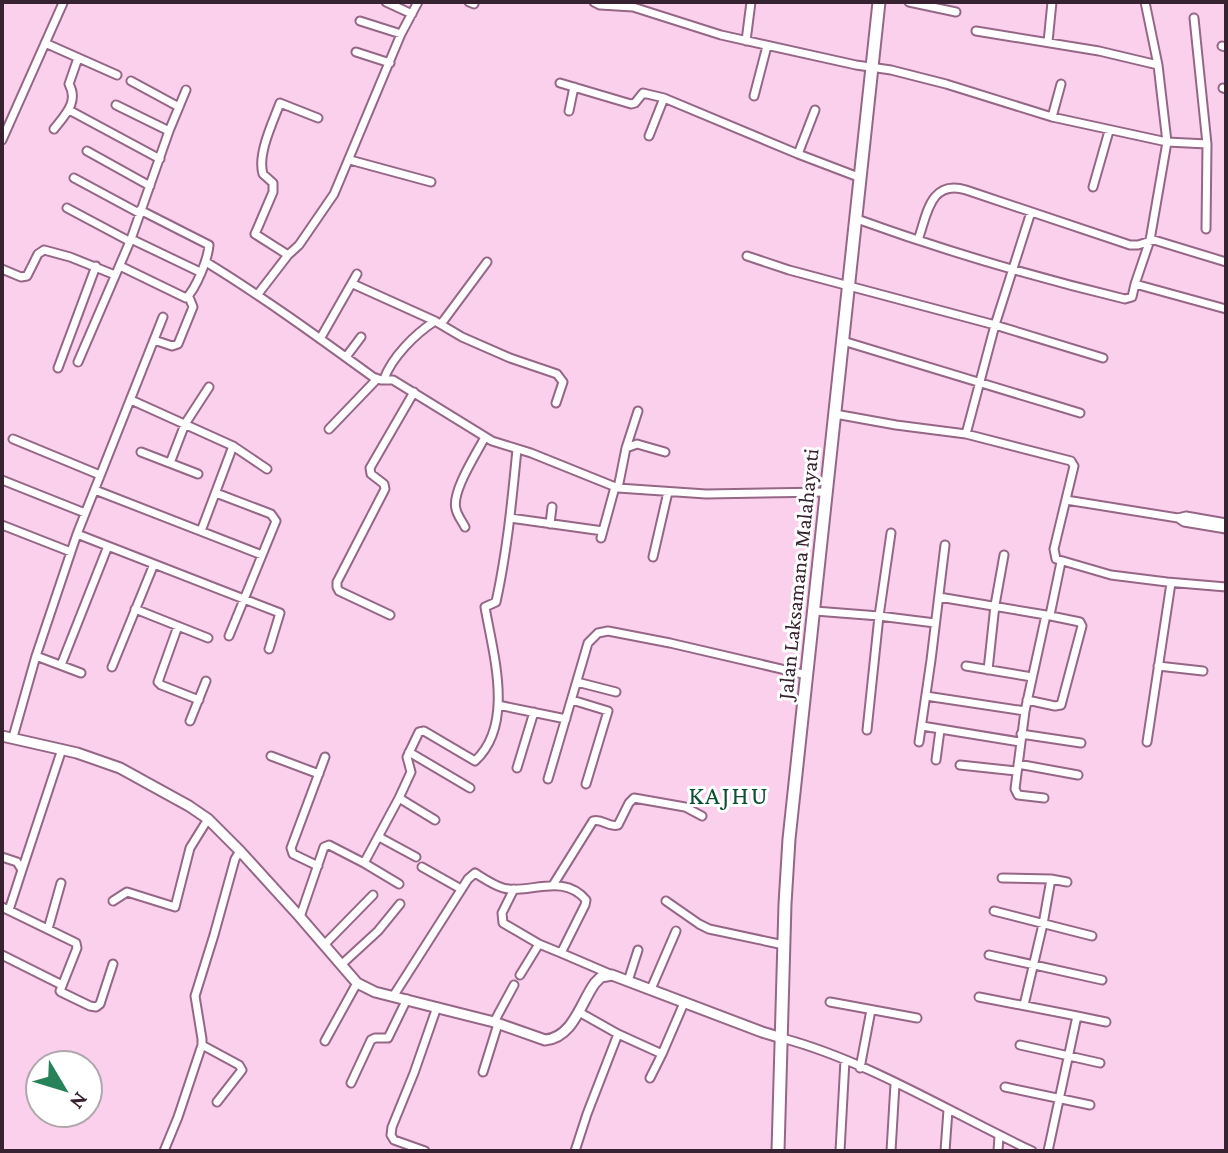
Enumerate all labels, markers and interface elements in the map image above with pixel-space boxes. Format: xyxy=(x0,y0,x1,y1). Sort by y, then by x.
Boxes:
street label: Jalan Laksamana Malahayati xyxy=(772,447,824,703)
district label: KAJHU xyxy=(689,781,770,810)
north arrow xyxy=(24,1049,104,1129)
text: N xyxy=(65,1087,94,1115)

